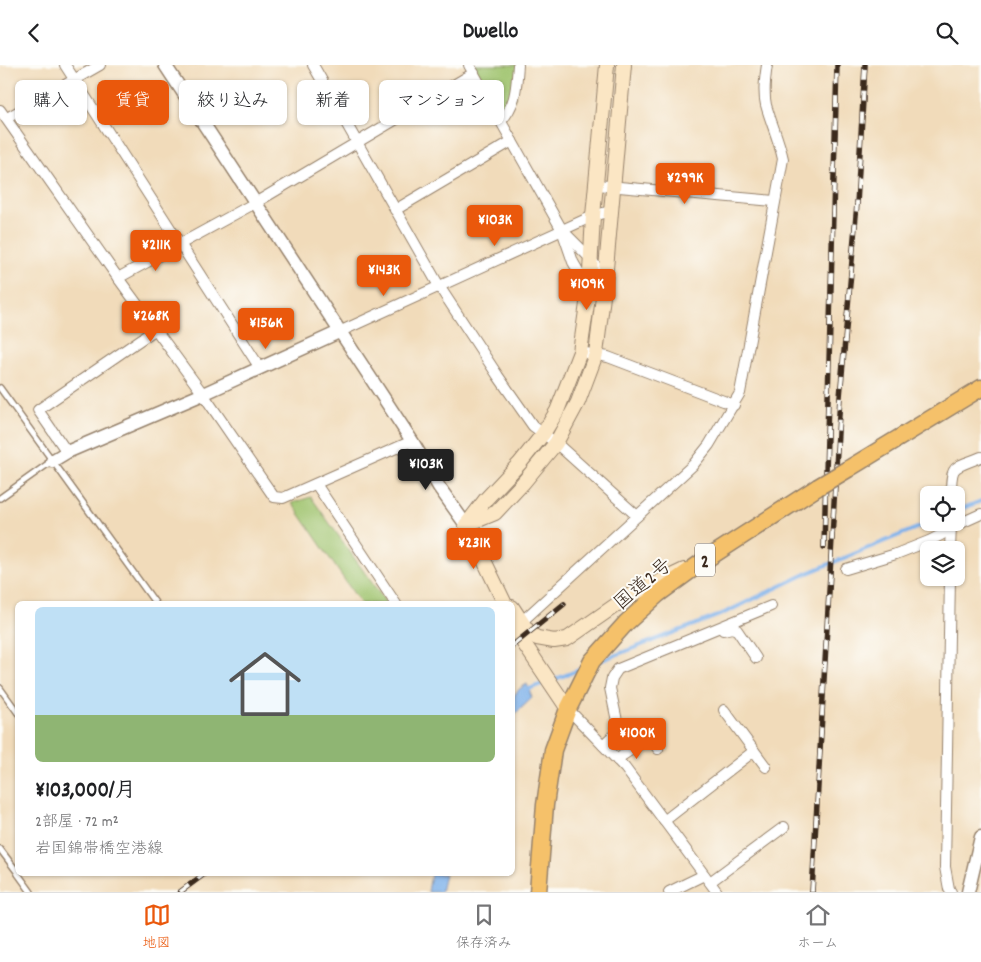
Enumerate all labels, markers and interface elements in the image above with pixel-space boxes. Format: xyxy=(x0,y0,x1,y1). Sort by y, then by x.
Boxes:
text: Dwello xyxy=(463,17,518,48)
icon: back xyxy=(20,19,48,47)
icon: search xyxy=(933,19,961,47)
chip: 購入 xyxy=(15,80,87,125)
chip: 賃貸 xyxy=(97,80,169,125)
chip: 絞り込み xyxy=(179,80,287,125)
chip: 新着 xyxy=(297,80,369,125)
chip: マンション xyxy=(379,80,504,125)
pin: ¥299K xyxy=(650,163,720,205)
text: ¥299K xyxy=(667,167,703,190)
pin: ¥103K xyxy=(460,205,530,247)
text: ¥103K xyxy=(478,209,512,232)
pin: ¥211K xyxy=(121,229,191,272)
text: ¥211K xyxy=(141,234,171,257)
pin: ¥143K xyxy=(349,255,419,297)
text: ¥143K xyxy=(368,259,400,282)
pin: ¥109K xyxy=(552,269,622,311)
text: ¥109K xyxy=(570,273,604,296)
pin: ¥268K xyxy=(116,301,186,343)
text: ¥268K xyxy=(133,305,169,328)
pin: ¥156K xyxy=(231,307,301,350)
text: ¥156K xyxy=(249,312,283,335)
pin: ¥103K xyxy=(391,449,461,491)
text: ¥103K xyxy=(409,453,443,476)
map controls xyxy=(920,486,965,586)
button: locate xyxy=(920,486,965,531)
pin: ¥231K xyxy=(439,527,509,570)
text: ¥231K xyxy=(458,532,490,555)
button: layers xyxy=(920,541,965,586)
road number: 2 xyxy=(695,543,715,577)
street label: 国道2号 xyxy=(609,552,679,618)
icon: home xyxy=(220,639,310,729)
pin: ¥100K xyxy=(602,717,672,760)
text: ¥100K xyxy=(619,722,655,745)
text: ¥103,000/月 xyxy=(35,777,136,807)
text: 2部屋 · 72 m² xyxy=(35,811,119,834)
text: 岩国錦帯橋空港線 xyxy=(35,838,163,861)
tab: 地図 xyxy=(143,901,171,954)
tab: 保存済み xyxy=(456,901,512,954)
tab: ホーム xyxy=(797,901,838,954)

